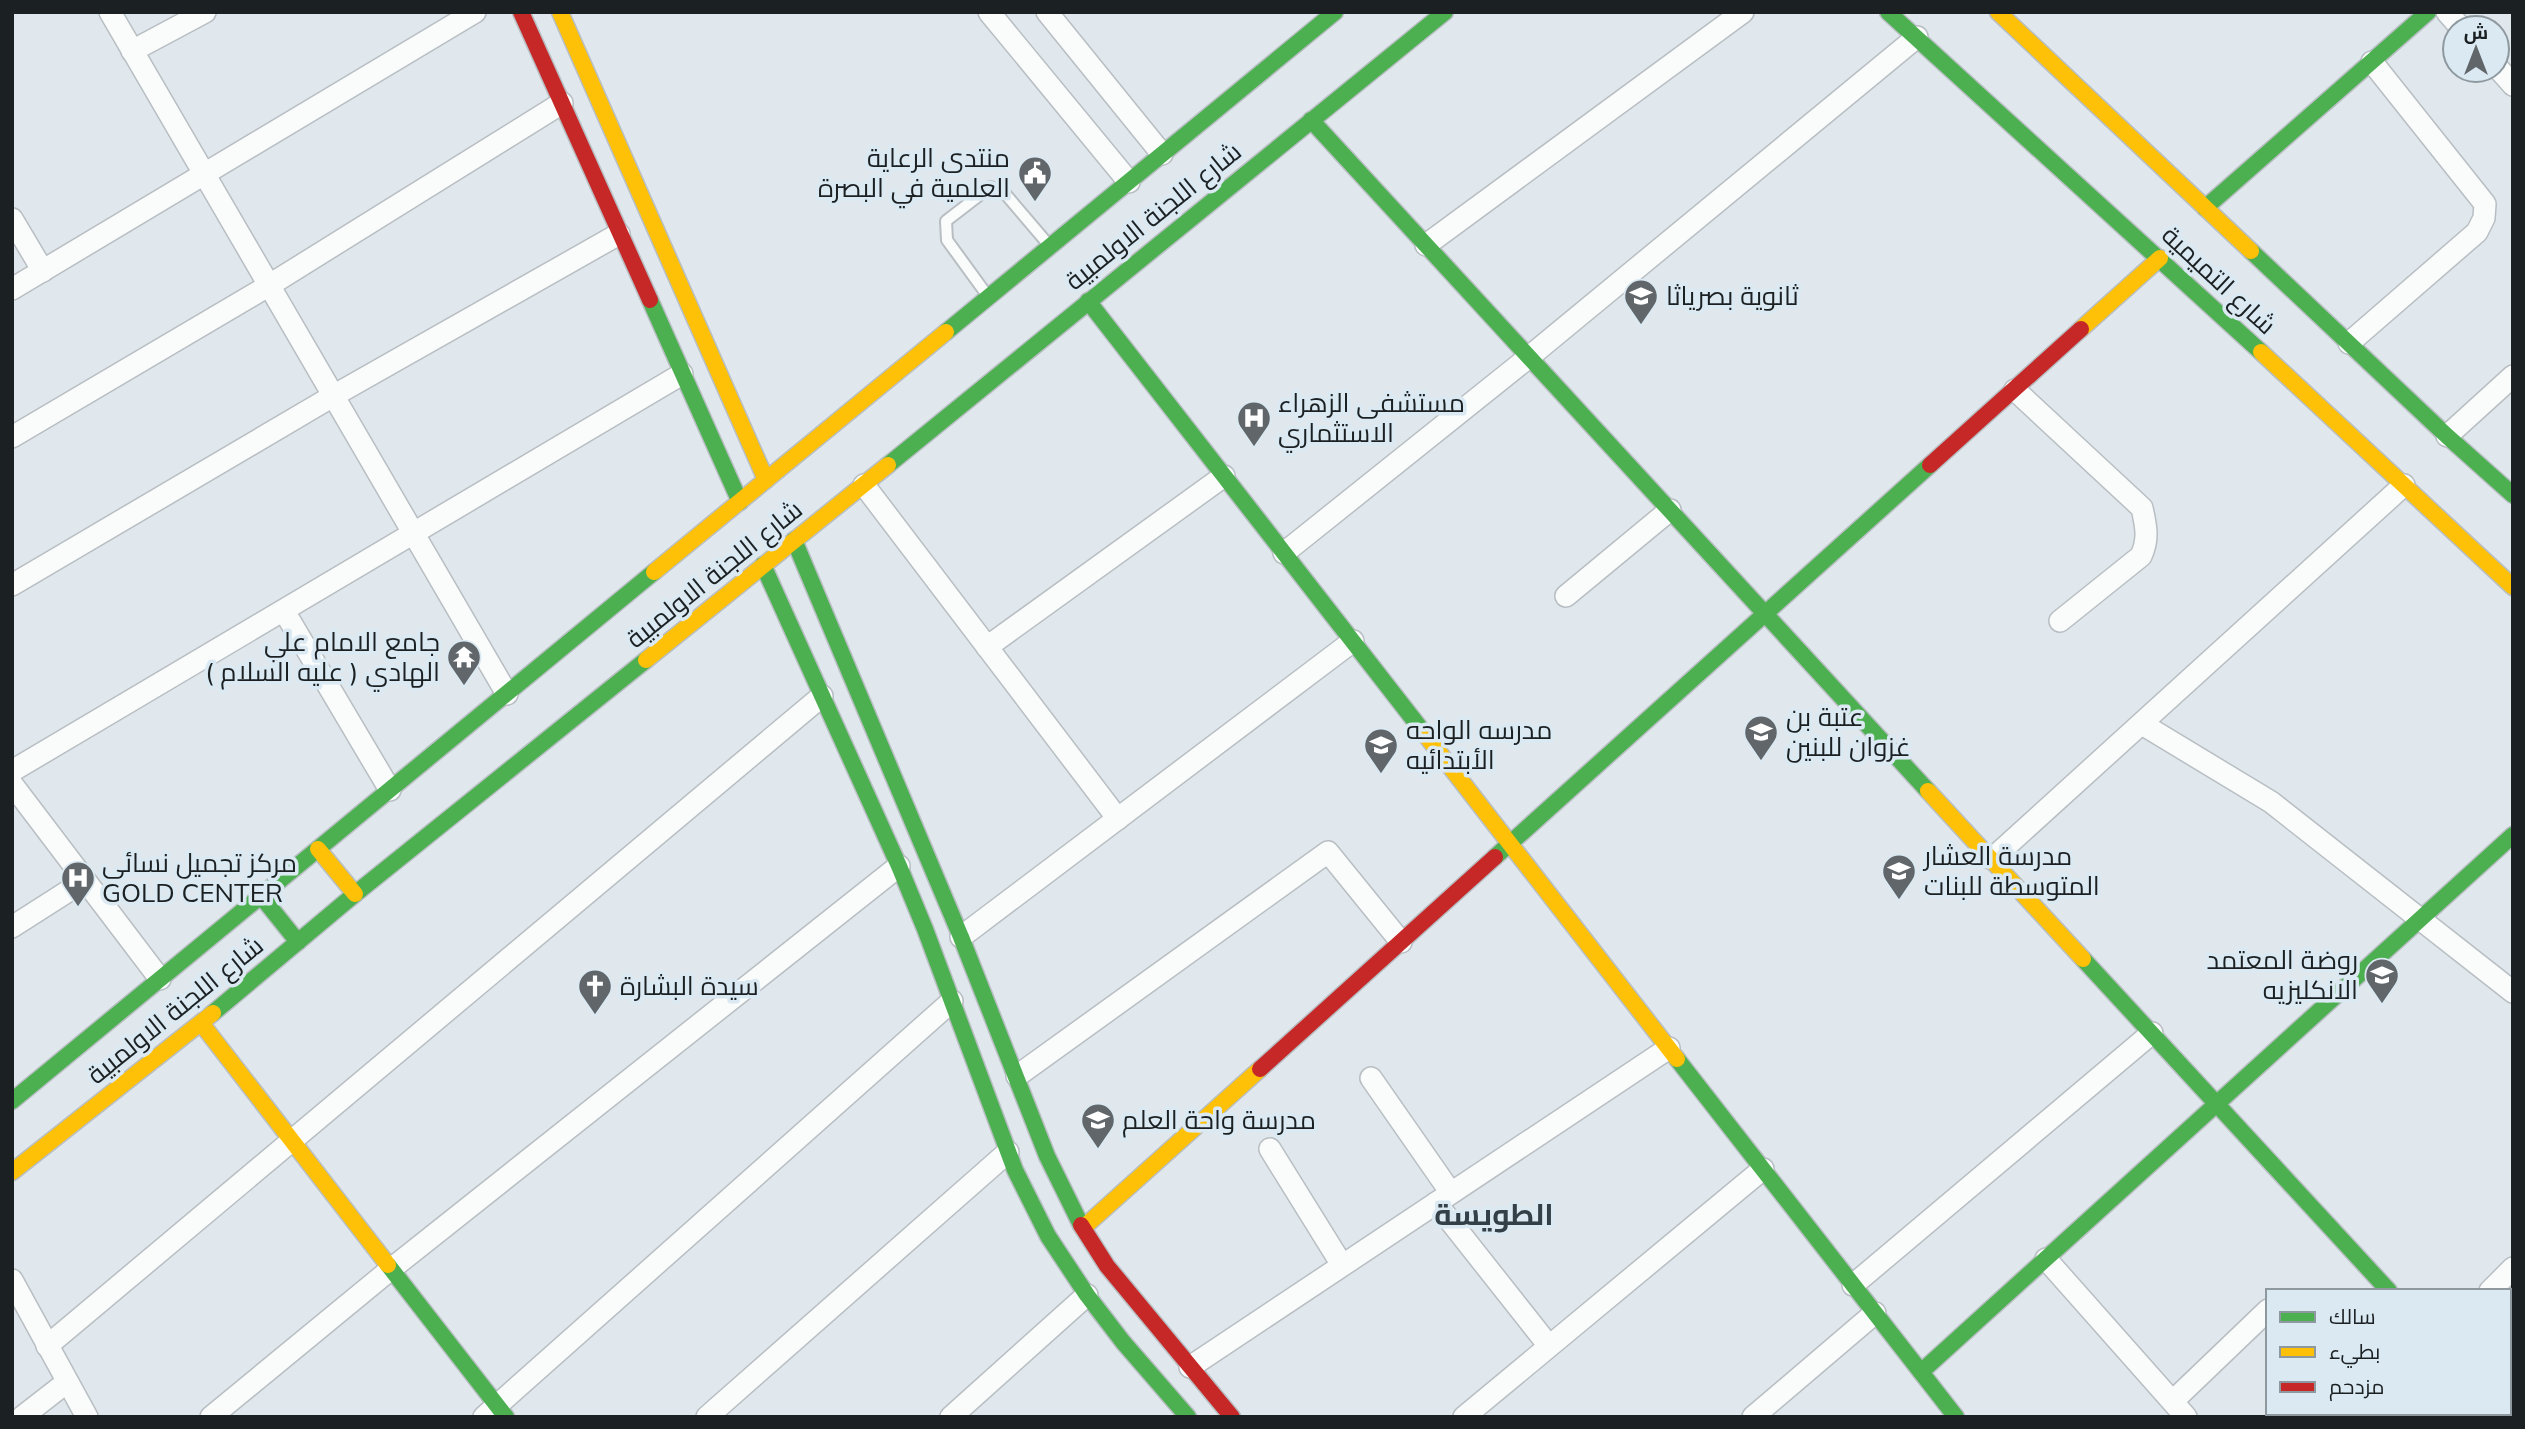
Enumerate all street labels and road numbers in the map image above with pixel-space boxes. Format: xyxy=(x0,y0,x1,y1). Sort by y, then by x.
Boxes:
street label: شارع اللجنة الاولمبية xyxy=(1058,134,1248,298)
street label: شارع التميمية xyxy=(2155,218,2283,342)
street label: شارع اللجنة الاولمبية xyxy=(619,492,809,656)
street label: شارع اللجنة الاولمبية xyxy=(80,928,270,1092)

